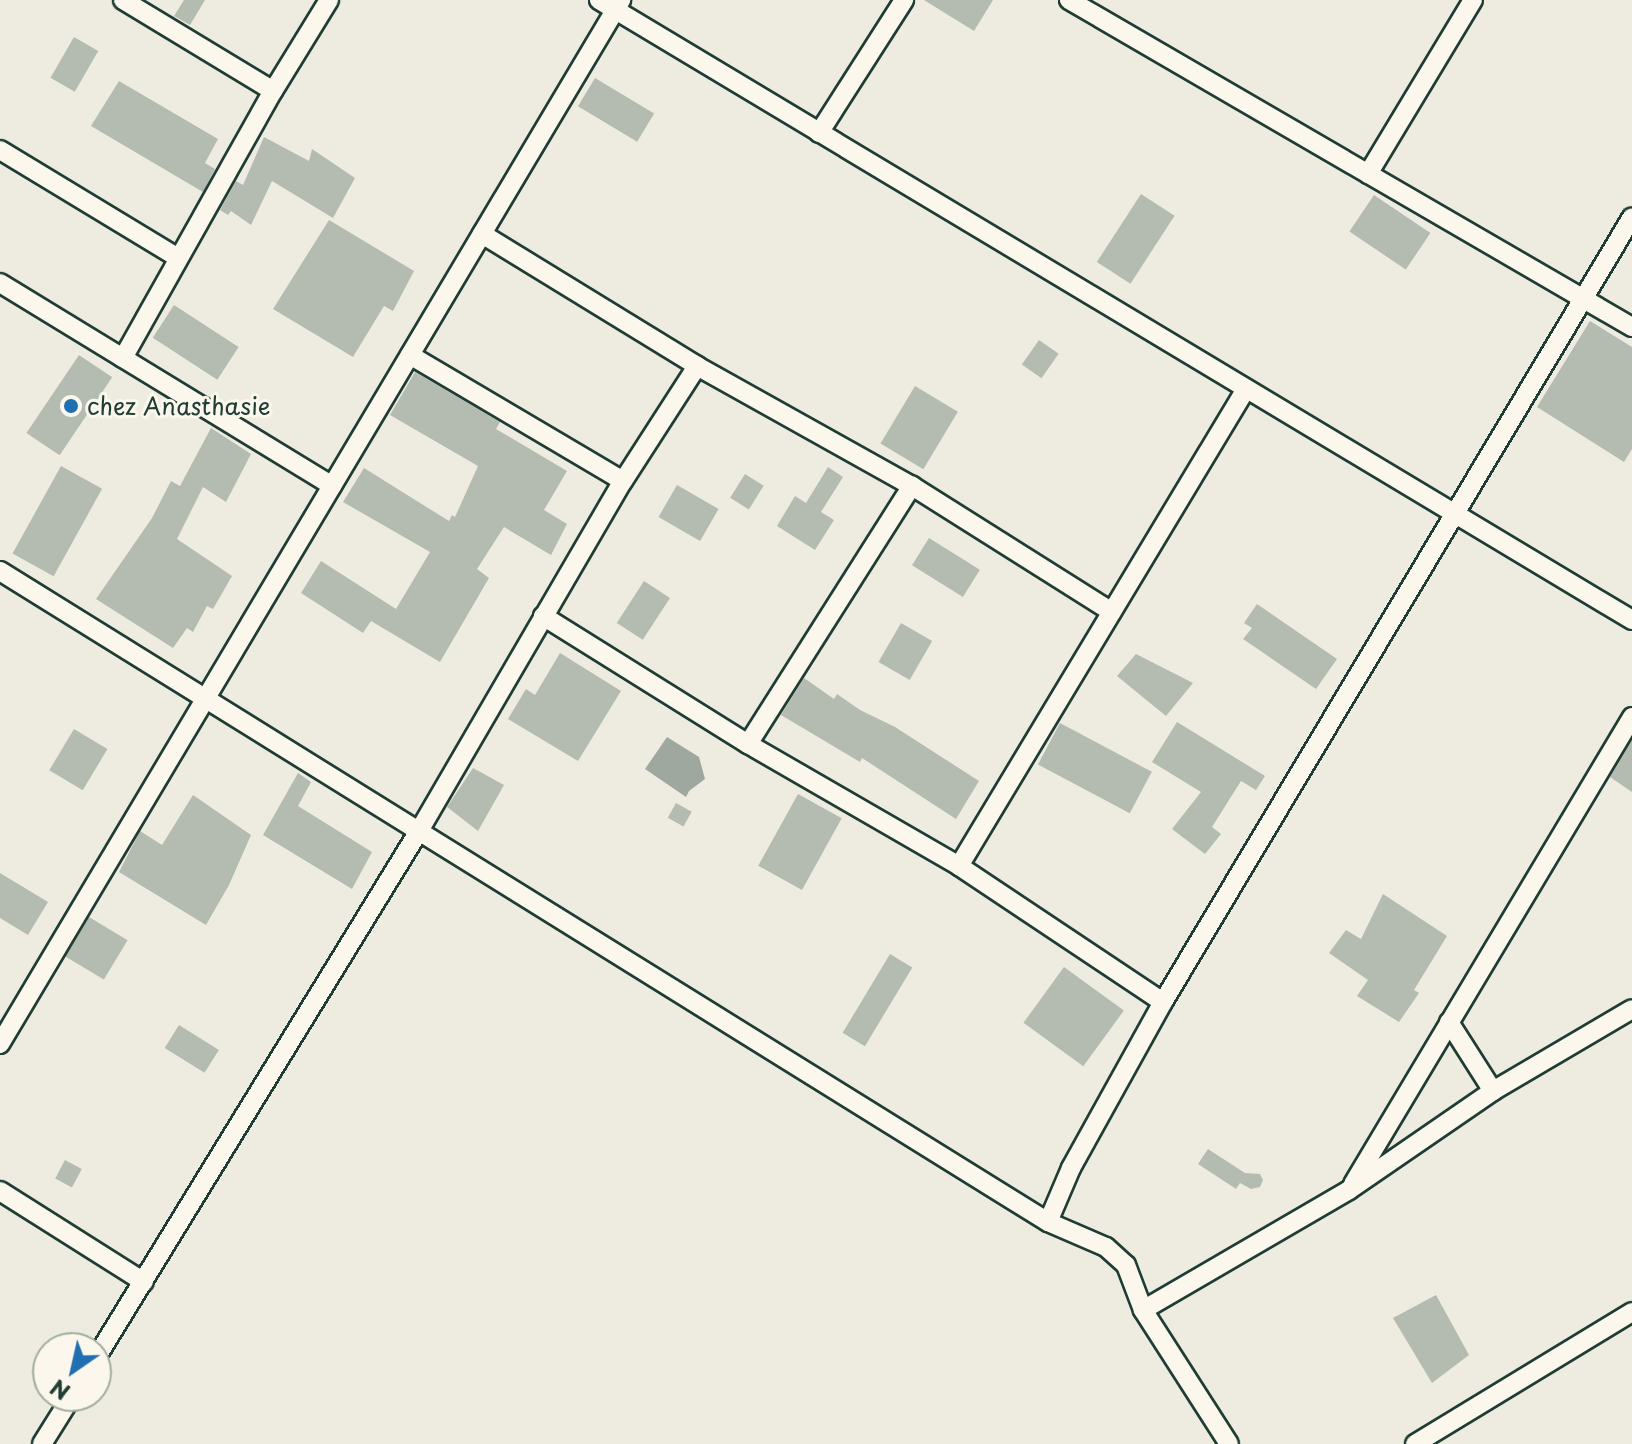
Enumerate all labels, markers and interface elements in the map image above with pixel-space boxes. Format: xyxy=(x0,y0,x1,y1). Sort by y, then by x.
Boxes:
place label: chez Anasthasie xyxy=(87,392,273,420)
marker: chez Anasthasie xyxy=(62,397,80,415)
north arrow xyxy=(32,1332,112,1412)
text: N xyxy=(43,1372,76,1409)

